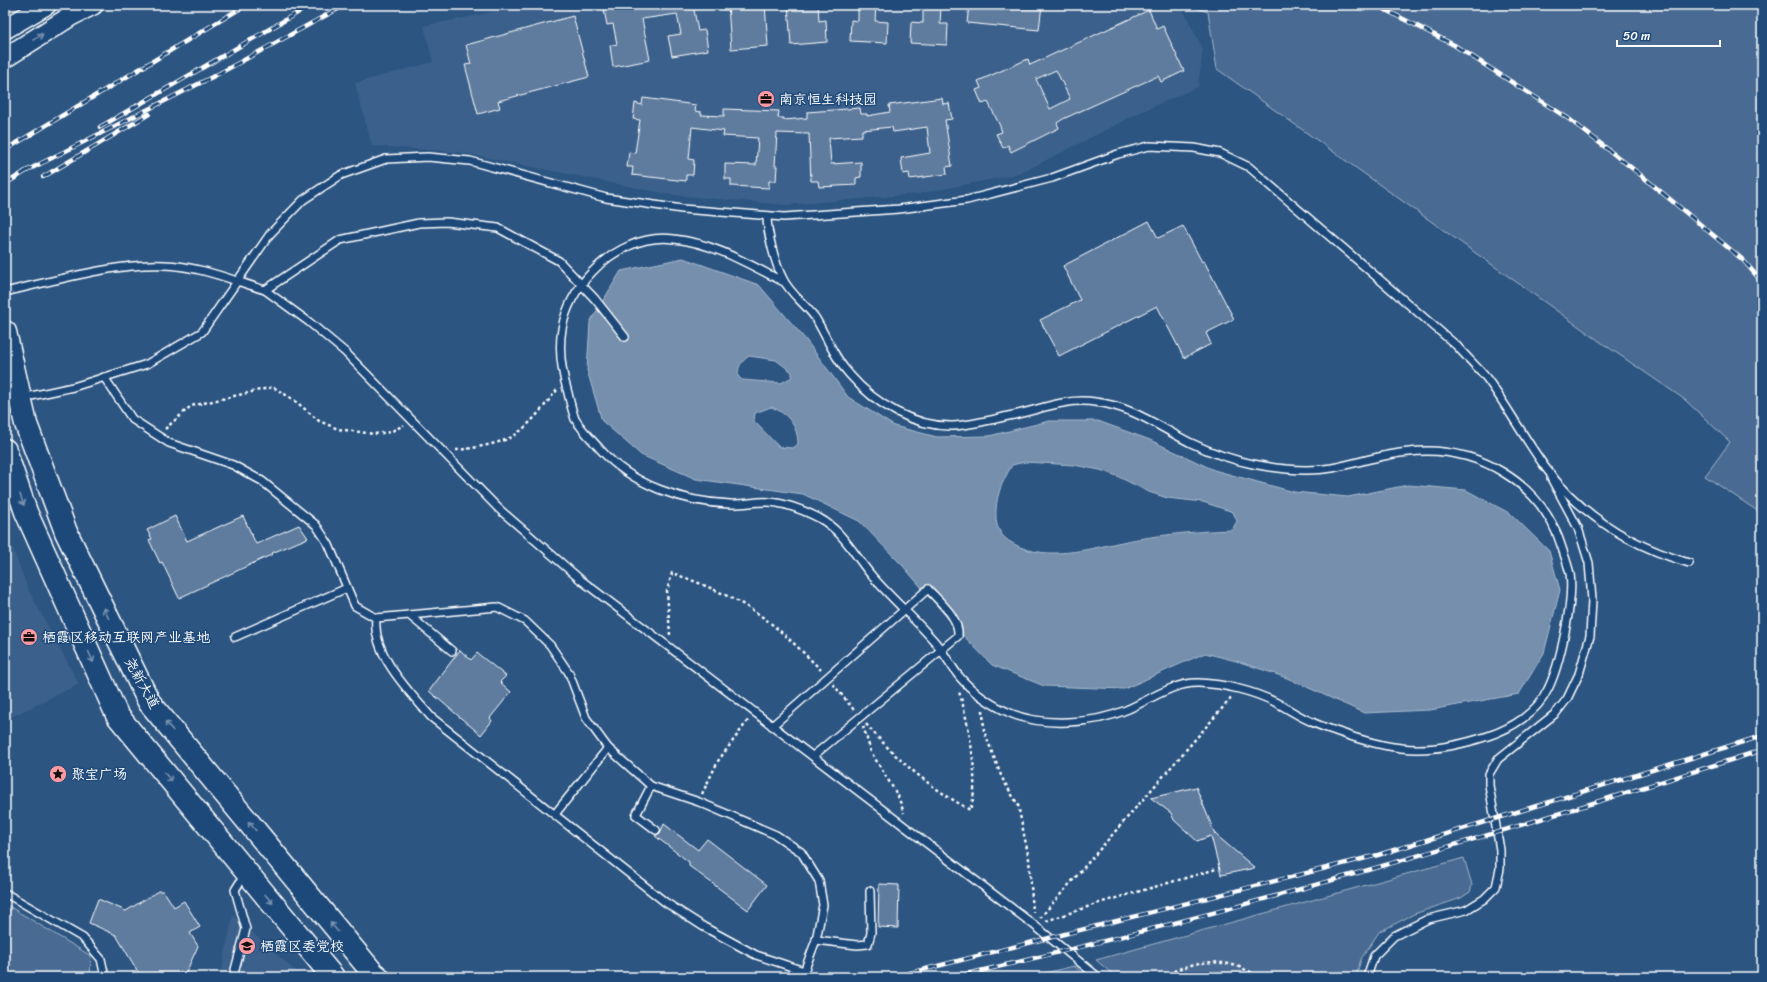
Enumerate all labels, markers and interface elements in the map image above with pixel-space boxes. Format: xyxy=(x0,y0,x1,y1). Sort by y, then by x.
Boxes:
scale bar xyxy=(1617,22,1720,48)
text: 50 m xyxy=(1623,25,1650,47)
one-way arrow xyxy=(32,33,43,41)
place label: 南京恒生科技园 xyxy=(779,87,877,112)
office icon: 南京恒生科技园 xyxy=(756,89,776,109)
one-way arrow xyxy=(19,493,27,505)
one-way arrow xyxy=(101,608,109,620)
place label: 栖霞区移动互联网产业基地 xyxy=(42,625,210,650)
office icon: 栖霞区移动互联网产业基地 xyxy=(19,627,39,647)
one-way arrow xyxy=(88,651,95,663)
street label: 尧新大道 xyxy=(117,652,167,714)
one-way arrow xyxy=(165,721,174,731)
place label: 聚宝广场 xyxy=(71,762,127,787)
place icon: 聚宝广场 xyxy=(48,764,68,784)
one-way arrow xyxy=(164,772,173,783)
one-way arrow xyxy=(247,821,256,832)
one-way arrow xyxy=(264,894,273,904)
one-way arrow xyxy=(330,921,339,932)
place label: 栖霞区委党校 xyxy=(260,934,344,959)
school or university icon: 栖霞区委党校 xyxy=(237,936,257,956)

